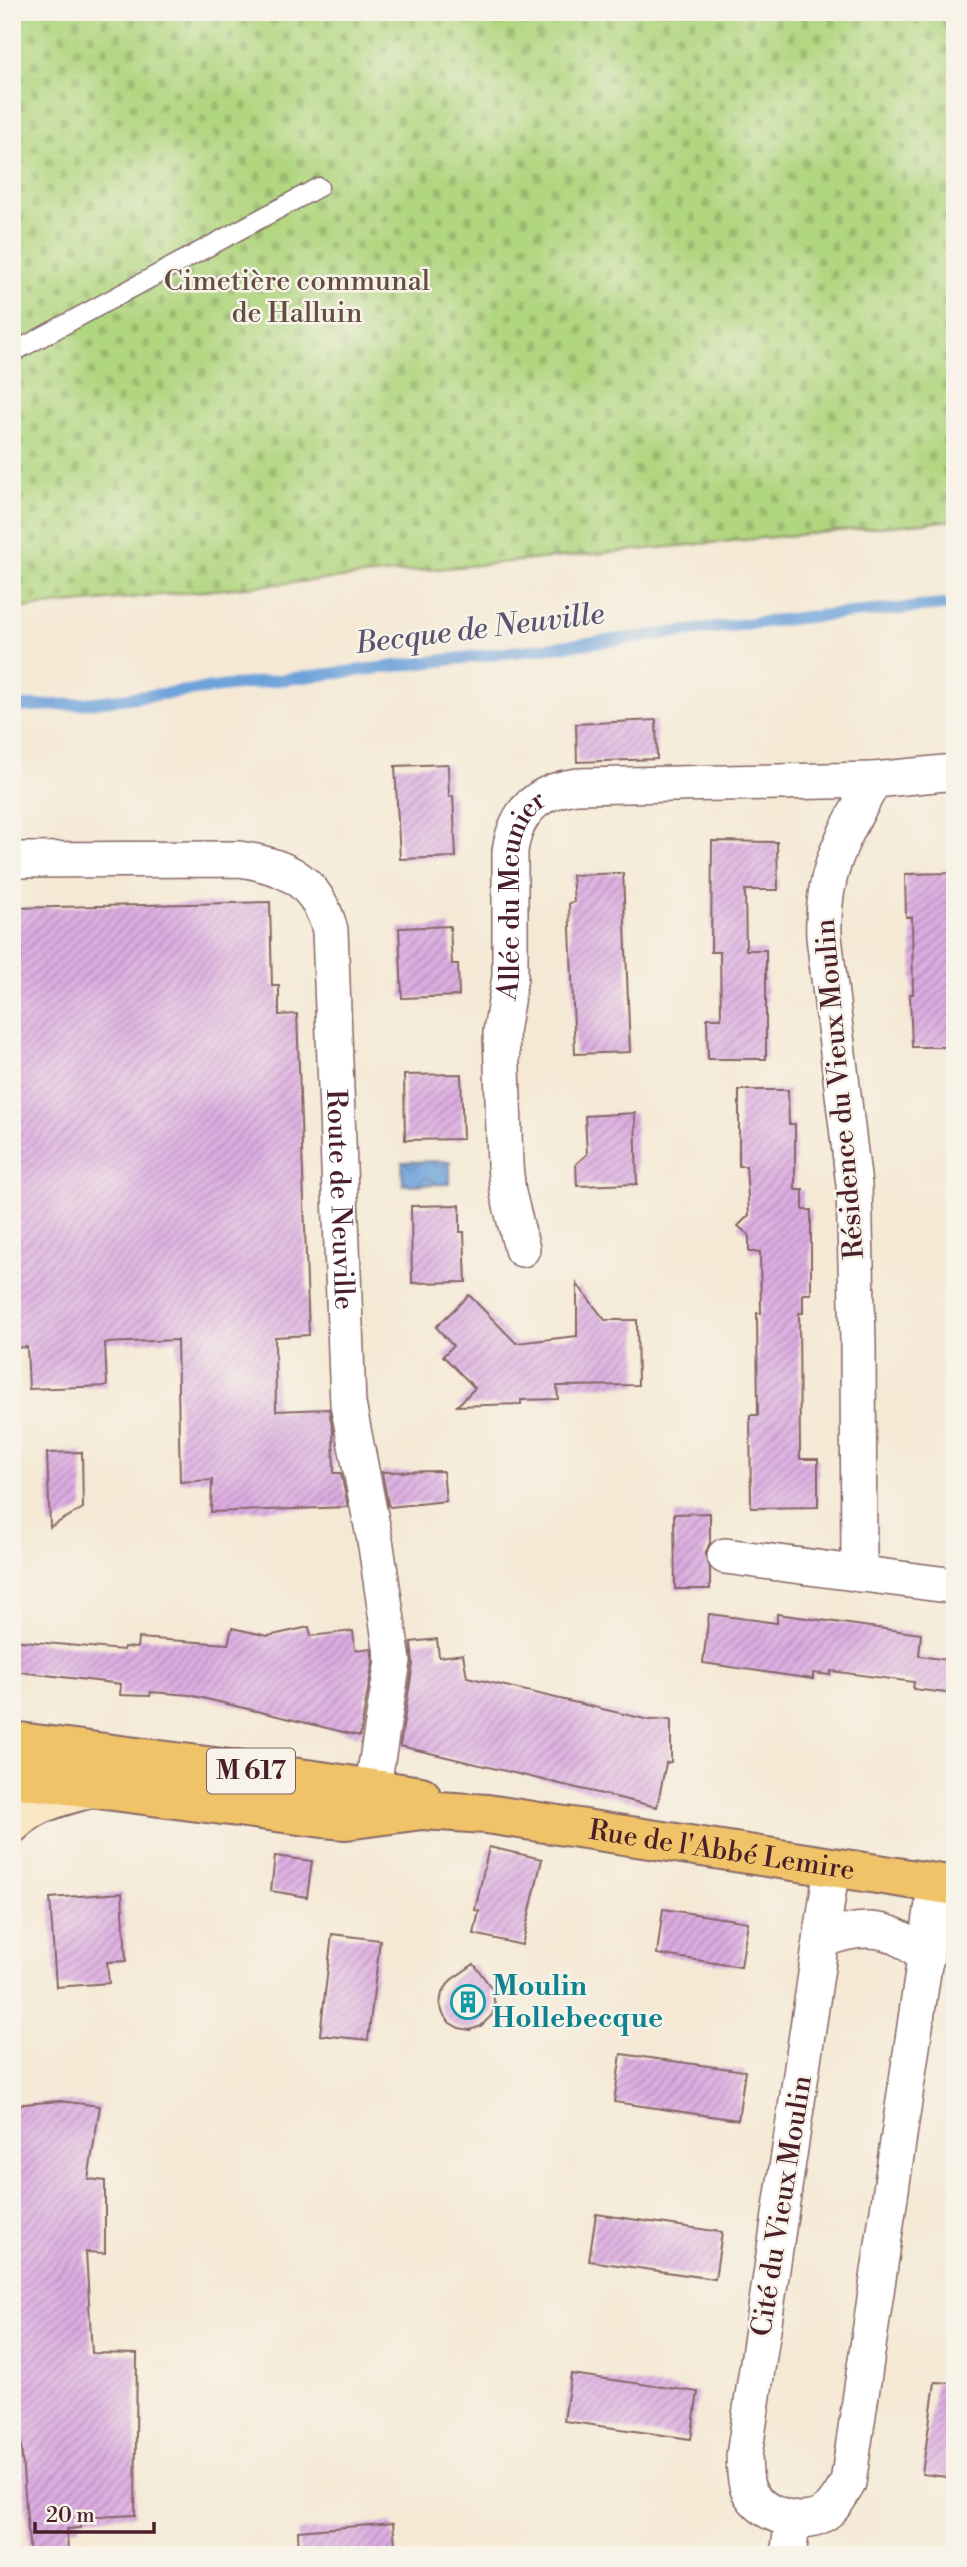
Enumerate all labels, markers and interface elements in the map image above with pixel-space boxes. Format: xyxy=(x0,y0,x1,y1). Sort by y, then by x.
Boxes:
park label: Cimetière communal de Halluin xyxy=(164,264,430,331)
water label: Becque de Neuville xyxy=(353,595,606,663)
street label: Allée du Meunier xyxy=(489,782,552,1003)
street label: Résidence du Vieux Moulin xyxy=(808,917,872,1261)
street label: Route de Neuville xyxy=(319,1089,362,1311)
road number: M 617 xyxy=(207,1748,295,1794)
street label: Rue de l'Abbé Lemire xyxy=(586,1812,857,1888)
place label: Moulin Hollebecque xyxy=(492,1969,663,2036)
building icon: Moulin Hollebecque xyxy=(449,1983,487,2021)
street label: Cité du Vieux Moulin xyxy=(744,2073,820,2339)
scale bar xyxy=(35,2490,154,2534)
text: 20 m xyxy=(46,2503,95,2529)

